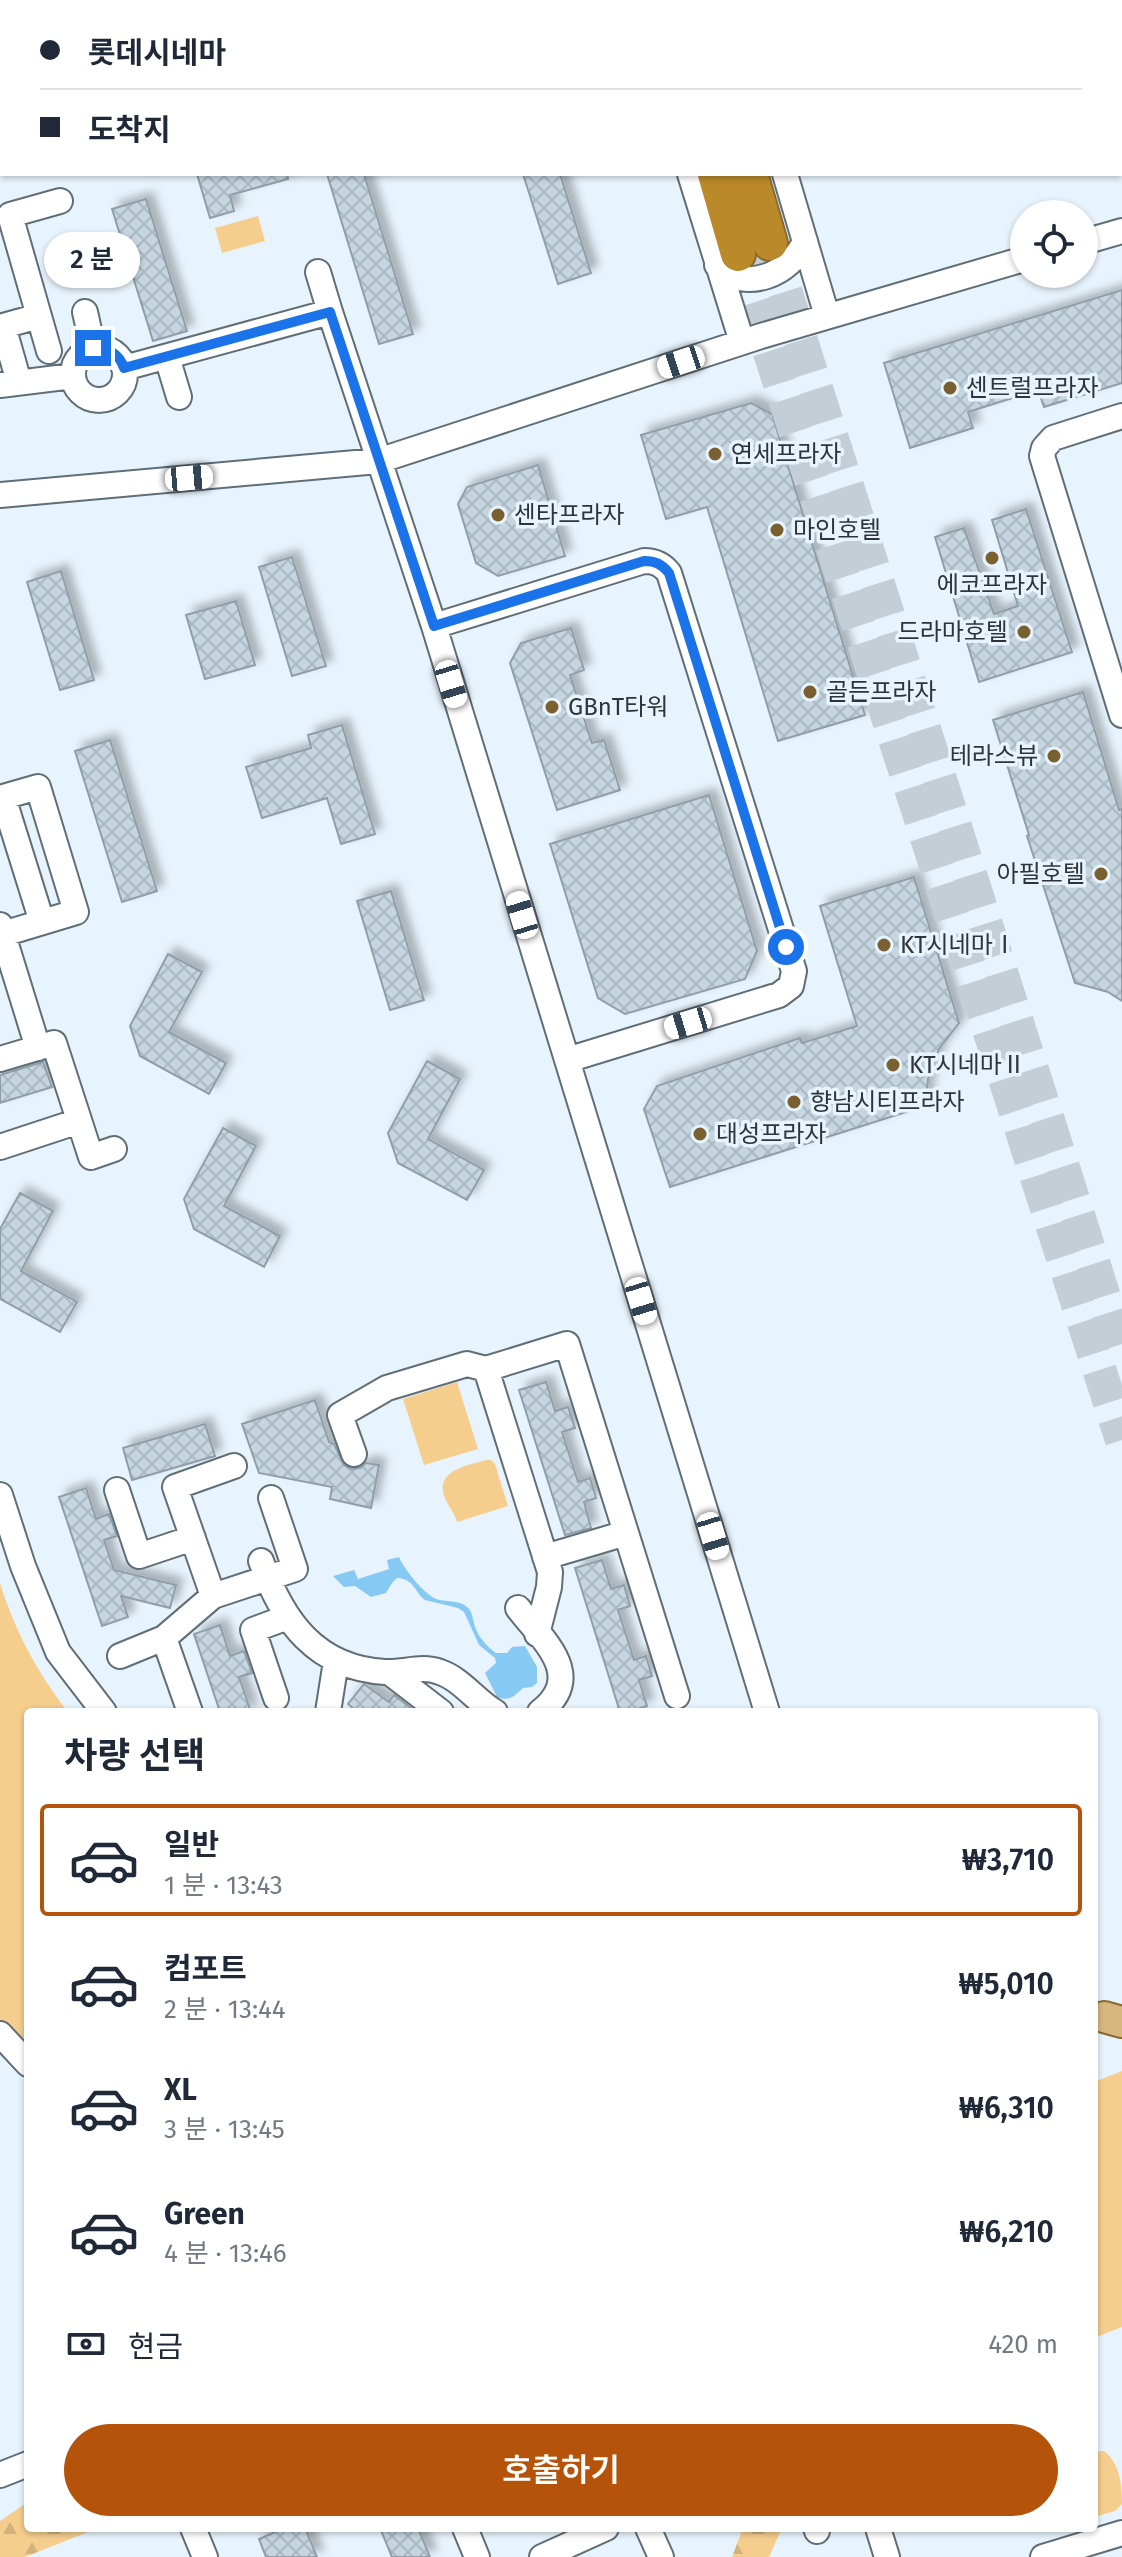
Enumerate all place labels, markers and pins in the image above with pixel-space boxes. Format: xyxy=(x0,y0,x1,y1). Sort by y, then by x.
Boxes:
place label: 센트럴프라자 xyxy=(966,374,1098,402)
marker: 센트럴프라자 xyxy=(941,379,959,397)
place label: 연세프라자 xyxy=(731,440,841,468)
marker: 연세프라자 xyxy=(706,445,724,463)
place label: 센타프라자 xyxy=(514,501,624,529)
marker: 센타프라자 xyxy=(489,506,507,524)
place label: 마인호텔 xyxy=(793,516,881,544)
marker: 마인호텔 xyxy=(768,521,786,539)
marker: 에코프라자 xyxy=(983,549,1001,567)
place label: 에코프라자 xyxy=(937,571,1047,599)
place label: 드라마호텔 xyxy=(898,618,1008,646)
marker: 드라마호텔 xyxy=(1015,623,1033,641)
place label: 골든프라자 xyxy=(826,678,936,706)
marker: 골든프라자 xyxy=(801,683,819,701)
place label: GBnT타워 xyxy=(568,693,668,721)
marker: GBnT타워 xyxy=(543,698,561,716)
place label: 테라스뷰 xyxy=(950,742,1038,770)
marker: 테라스뷰 xyxy=(1045,747,1063,765)
place label: 아필호텔 xyxy=(997,860,1085,888)
marker: 아필호텔 xyxy=(1092,865,1110,883)
place label: KT시네마Ⅰ xyxy=(900,931,1017,959)
marker: KT시네마Ⅰ xyxy=(875,936,893,954)
place label: KT시네마Ⅱ xyxy=(909,1051,1026,1079)
marker: KT시네마Ⅱ xyxy=(884,1056,902,1074)
place label: 향남시티프라자 xyxy=(810,1088,965,1116)
marker: 향남시티프라자 xyxy=(785,1093,803,1111)
place label: 대성프라자 xyxy=(716,1120,826,1148)
marker: 대성프라자 xyxy=(691,1125,709,1143)

